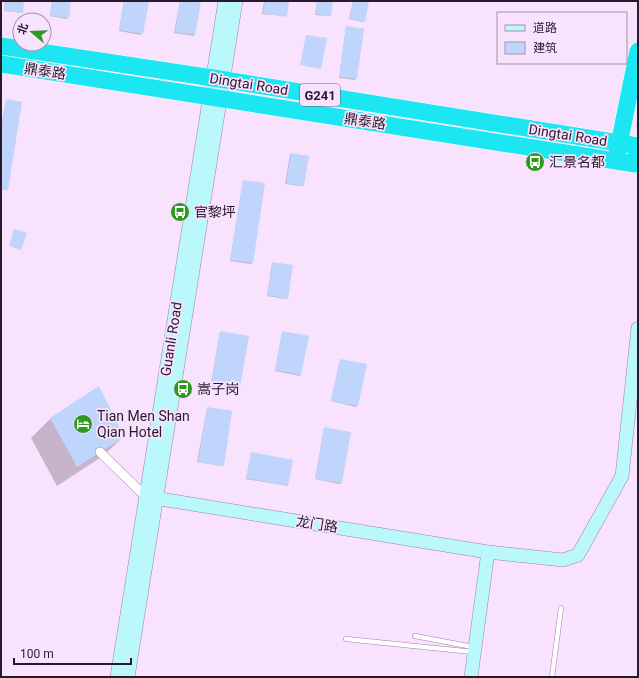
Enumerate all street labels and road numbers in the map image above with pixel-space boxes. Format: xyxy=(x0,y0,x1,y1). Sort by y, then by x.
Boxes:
street label: 鼎泰路 xyxy=(23,60,67,82)
street label: Dingtai Road xyxy=(209,70,289,98)
road number: G241 xyxy=(300,84,340,106)
street label: 鼎泰路 xyxy=(343,110,387,132)
street label: Dingtai Road xyxy=(528,121,608,149)
street label: Guanli Road xyxy=(157,301,185,377)
street label: 龙门路 xyxy=(295,513,339,535)

